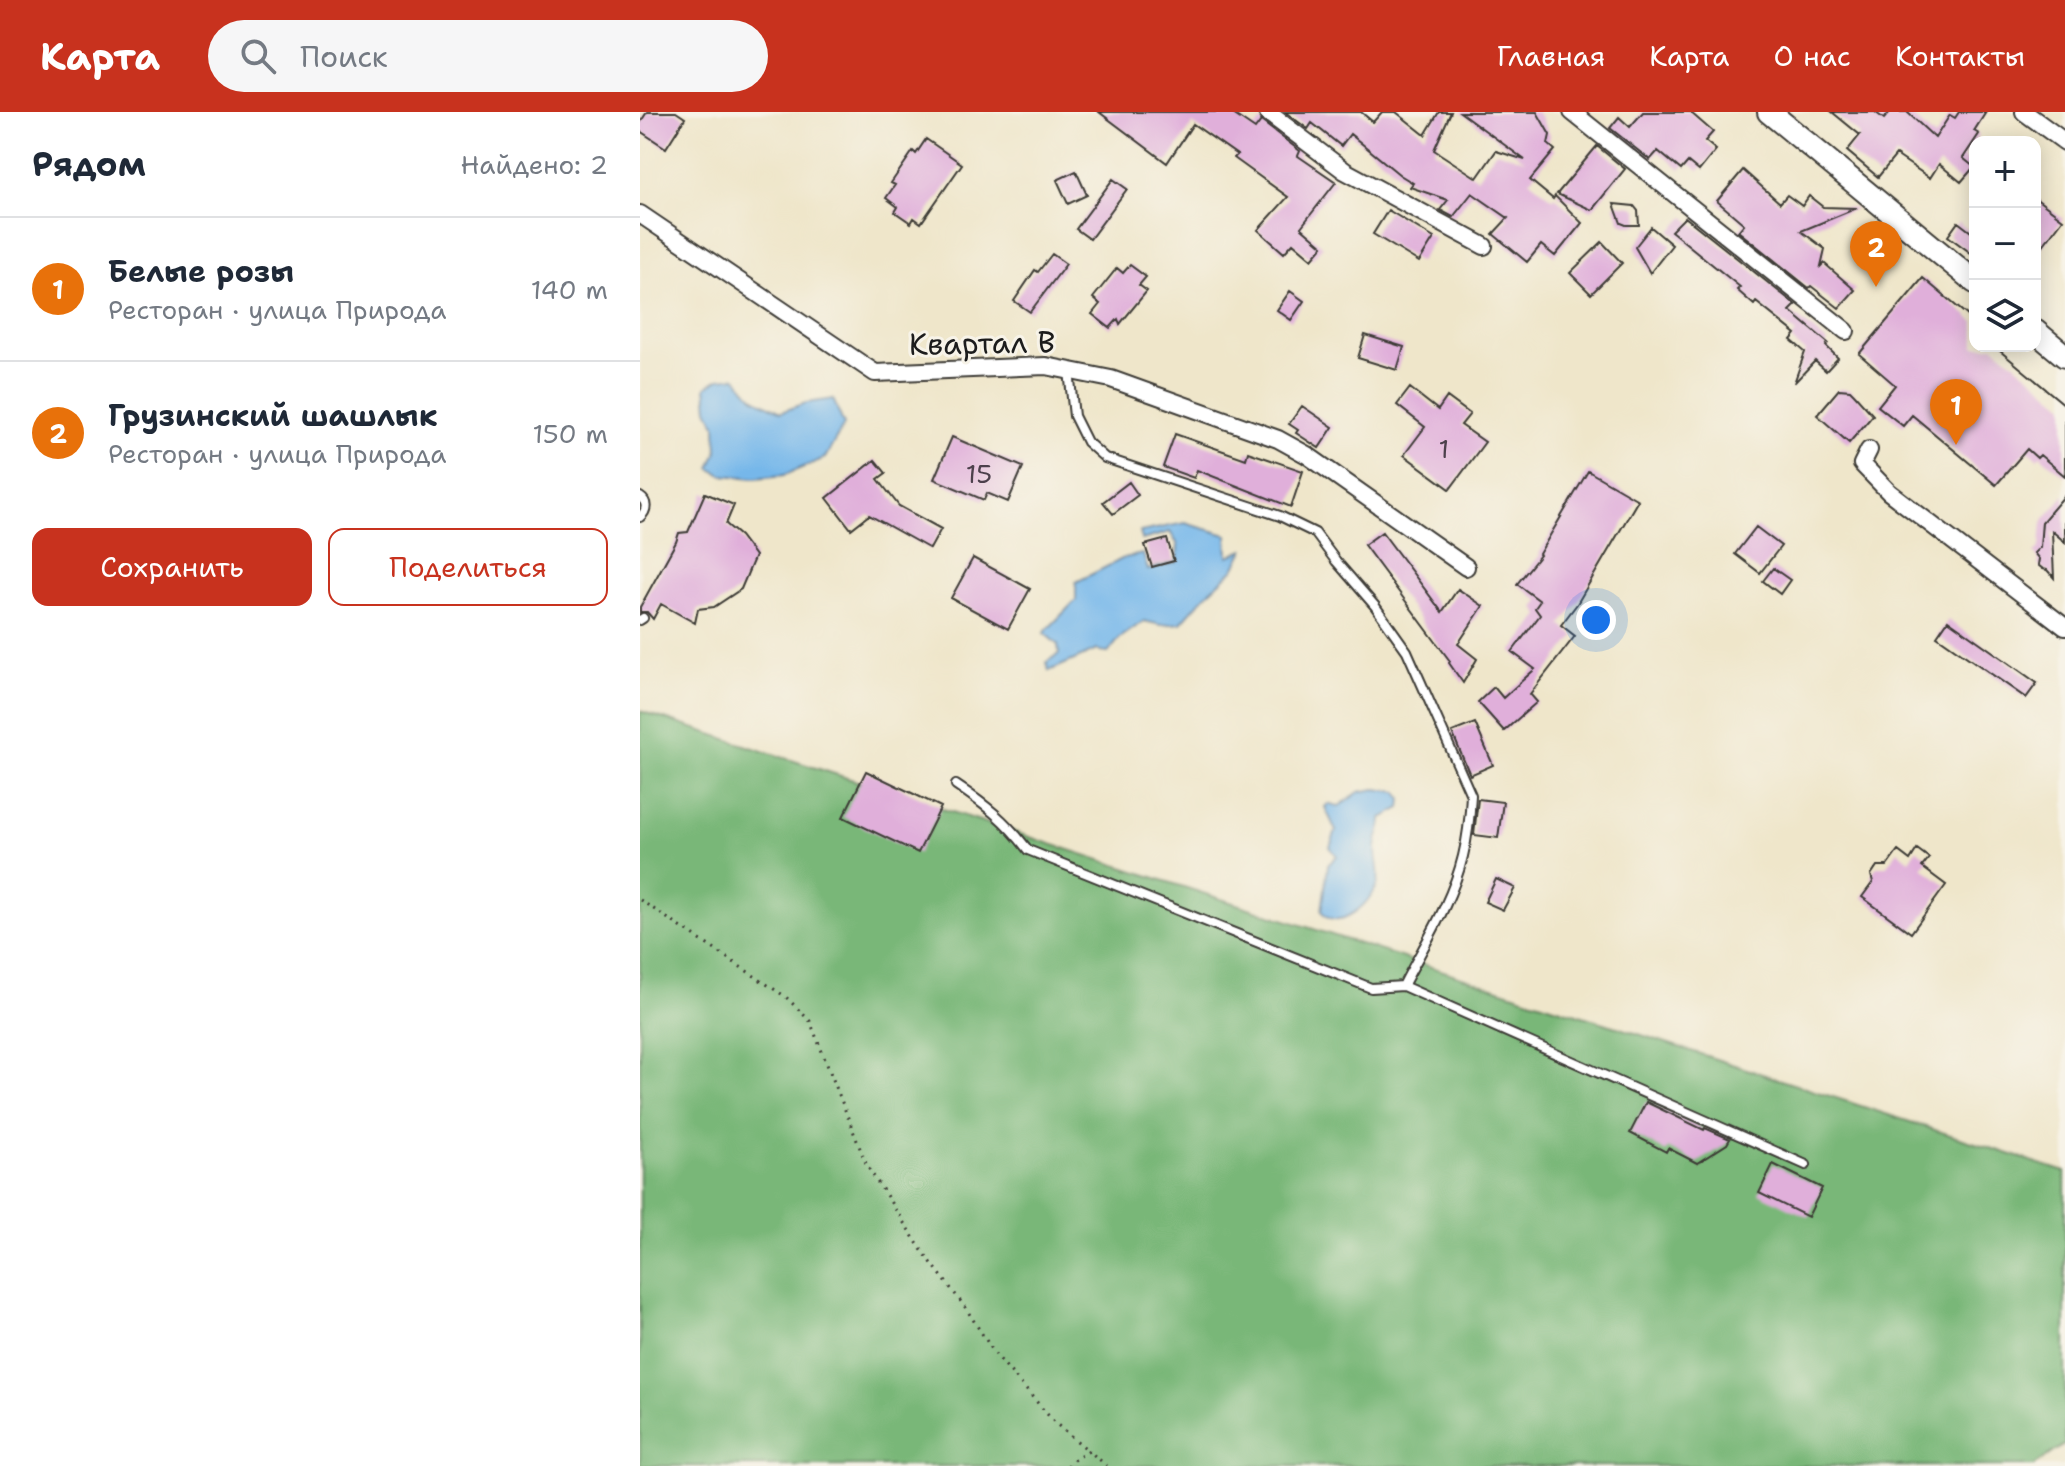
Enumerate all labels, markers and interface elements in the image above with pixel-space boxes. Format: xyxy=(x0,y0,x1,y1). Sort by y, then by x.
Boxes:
search box xyxy=(208,20,768,92)
text: Карта xyxy=(40,31,160,82)
icon: search xyxy=(236,34,280,78)
text: Поиск xyxy=(300,36,388,77)
text: Главная xyxy=(1497,37,1605,75)
text: Карта xyxy=(1649,37,1729,75)
text: О нас xyxy=(1773,37,1851,75)
text: Контакты xyxy=(1895,37,2025,75)
map controls xyxy=(1969,136,2041,352)
button: + xyxy=(1969,136,2041,208)
text: Рядом xyxy=(32,141,146,187)
text: Найдено: 2 xyxy=(461,147,608,182)
button: − xyxy=(1969,208,2041,280)
pin: 2 xyxy=(1850,221,1902,287)
text: Белые розы xyxy=(108,251,294,292)
text: 1 xyxy=(52,272,64,307)
text: 140 m xyxy=(531,272,608,307)
button: layers xyxy=(1969,280,2041,352)
text: Ресторан · улица Природа xyxy=(108,292,446,327)
street label: Квартал В xyxy=(908,321,1056,365)
pin: 1 xyxy=(1930,379,1982,445)
text: Грузинский шашлык xyxy=(108,395,438,436)
text: 2 xyxy=(49,416,67,451)
text: 150 m xyxy=(532,416,608,451)
house number: 1 xyxy=(1439,431,1449,466)
text: Ресторан · улица Природа xyxy=(108,436,446,471)
house number: 15 xyxy=(966,456,992,491)
button: Сохранить xyxy=(32,528,312,606)
button: Поделиться xyxy=(328,528,608,606)
your location xyxy=(1576,600,1616,640)

